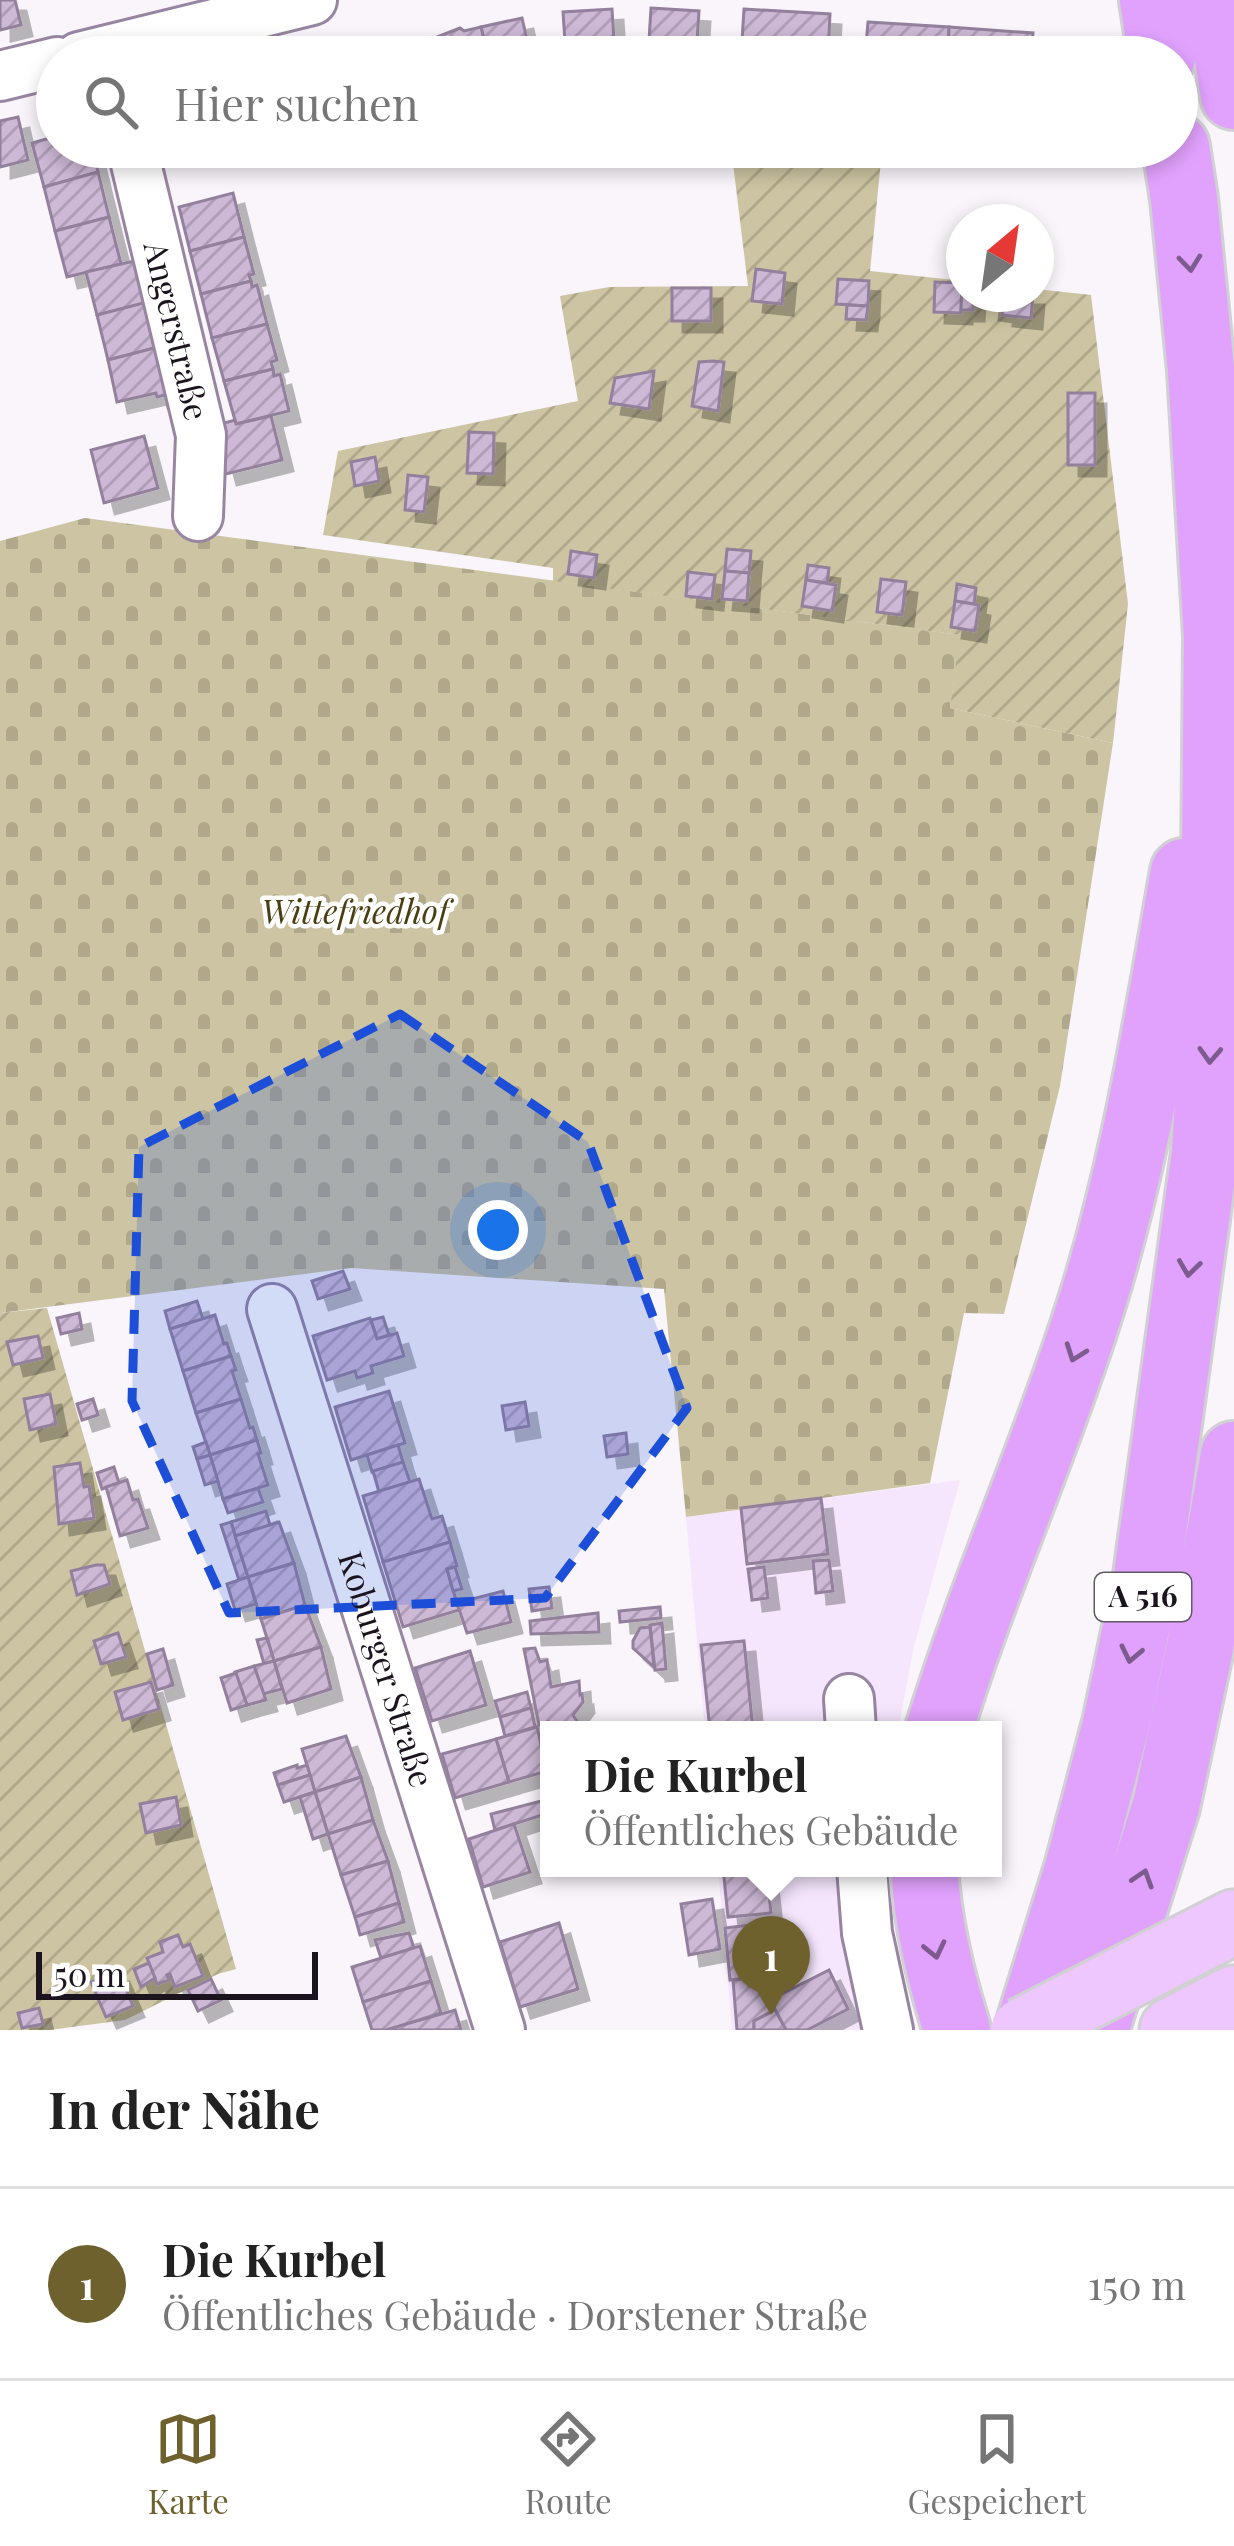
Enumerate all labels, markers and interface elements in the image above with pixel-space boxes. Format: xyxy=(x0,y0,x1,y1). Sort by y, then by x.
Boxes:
search box xyxy=(36,36,1198,168)
icon: search xyxy=(78,69,144,135)
text: Hier suchen xyxy=(174,72,419,132)
north arrow xyxy=(946,204,1054,312)
street label: Angerstraße xyxy=(135,236,221,424)
one-way arrow xyxy=(1177,254,1202,273)
park label: Wittefriedhof xyxy=(261,888,454,932)
one-way arrow xyxy=(1198,1046,1224,1065)
your location xyxy=(468,1200,528,1260)
one-way arrow xyxy=(1177,1259,1203,1278)
one-way arrow xyxy=(1064,1342,1089,1363)
street label: Koburger Straße xyxy=(330,1545,446,1792)
road number: A 516 xyxy=(1095,1573,1191,1621)
one-way arrow xyxy=(1119,1643,1144,1663)
popup xyxy=(540,1721,1002,1877)
text: Die Kurbel xyxy=(583,1743,808,1803)
text: Öffentliches Gebäude xyxy=(583,1803,959,1855)
one-way arrow xyxy=(1129,1868,1154,1889)
pin: 1 xyxy=(732,1916,810,2015)
one-way arrow xyxy=(922,1940,947,1960)
scale bar xyxy=(36,1946,318,1999)
text: 50 m xyxy=(54,1951,125,1995)
text: In der Nähe xyxy=(48,2074,320,2142)
text: Die Kurbel xyxy=(162,2228,386,2288)
text: 1 xyxy=(80,2258,94,2310)
text: 150 m xyxy=(1088,2258,1186,2310)
text: Öffentliches Gebäude · Dorstener Straße xyxy=(162,2288,868,2340)
tab: Karte xyxy=(148,2406,229,2522)
tab: Route xyxy=(525,2406,612,2522)
tab: Gespeichert xyxy=(907,2406,1086,2522)

